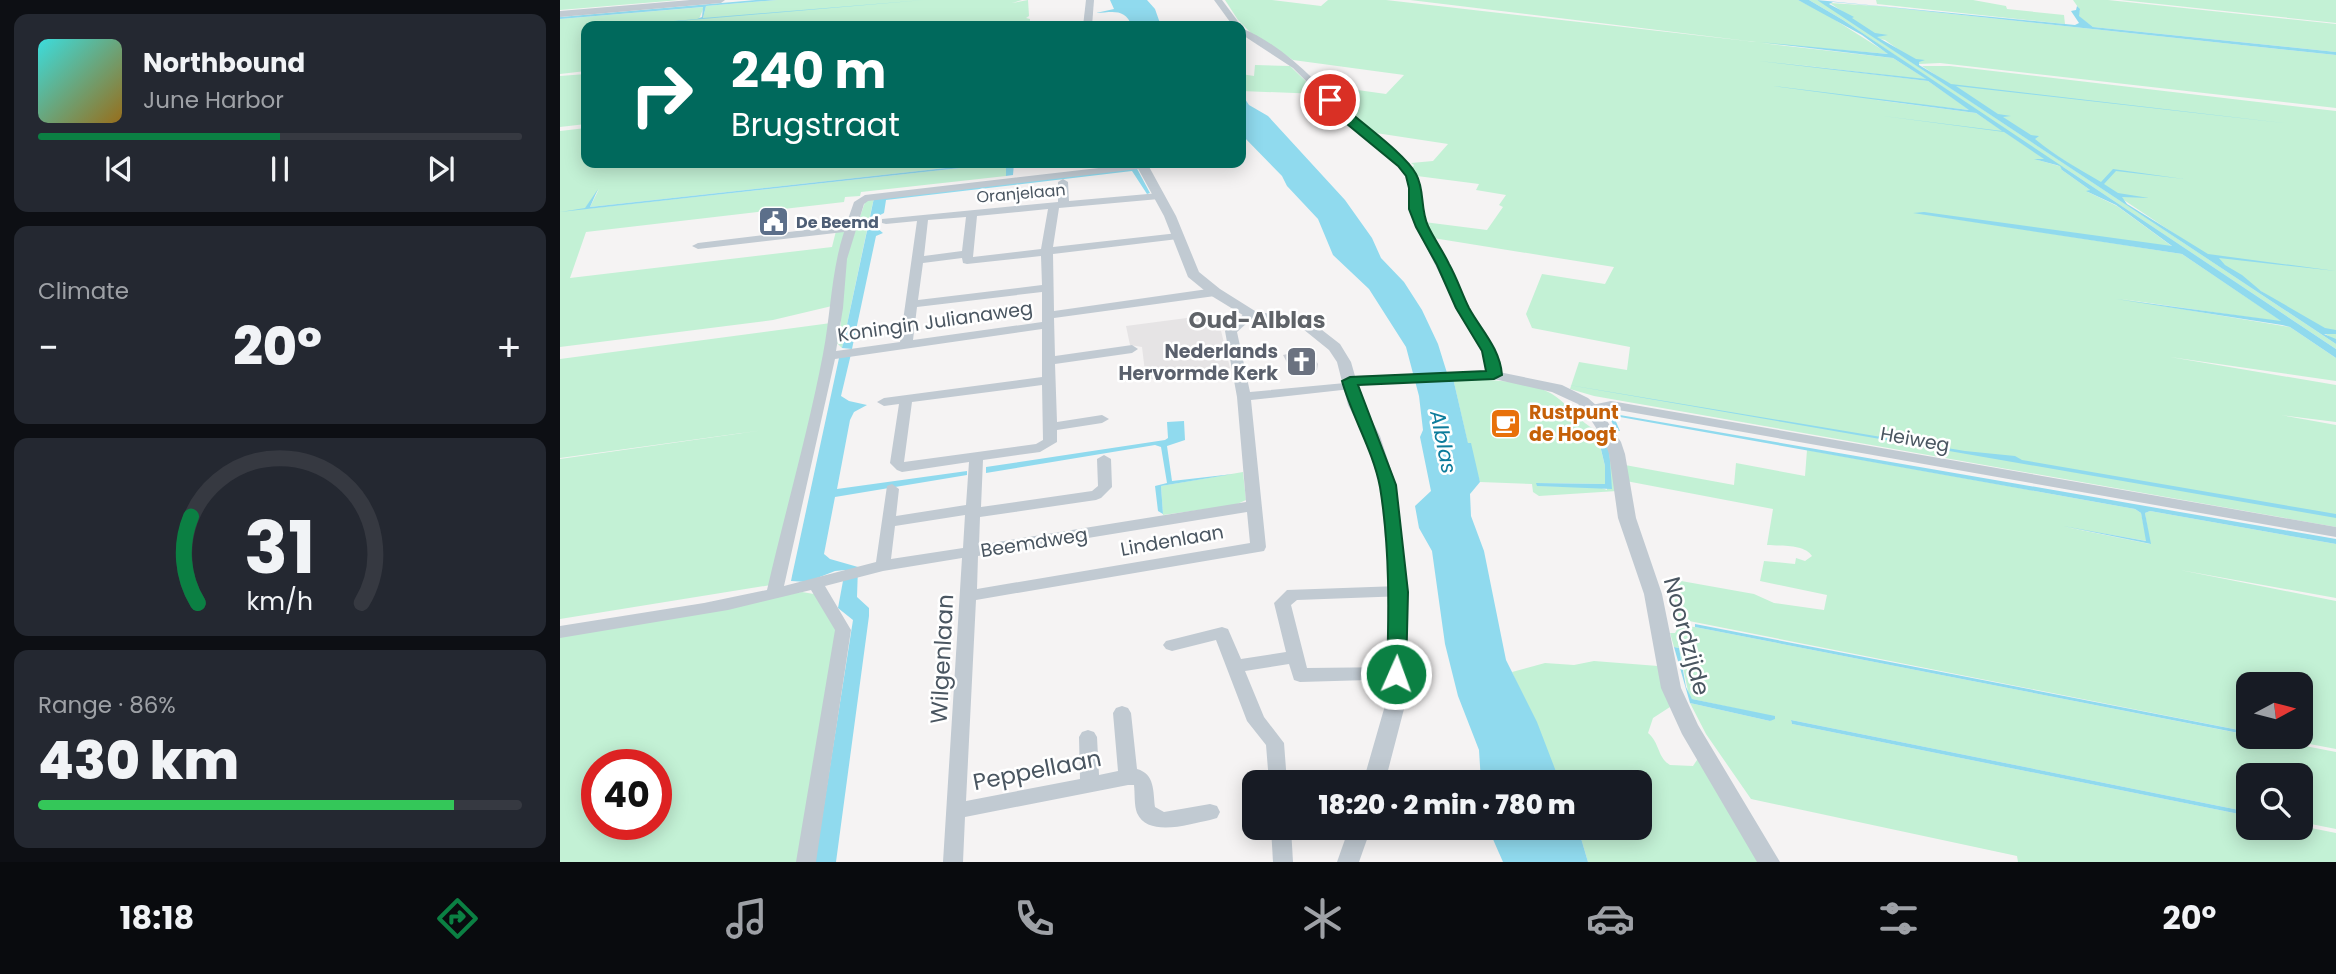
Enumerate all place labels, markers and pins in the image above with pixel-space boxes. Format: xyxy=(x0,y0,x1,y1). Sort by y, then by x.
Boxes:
pin xyxy=(1300,70,1360,130)
public building icon: De Beemd xyxy=(756,205,790,239)
place label: De Beemd xyxy=(796,211,879,234)
place label: Nederlands Hervormde Kerk xyxy=(1119,338,1278,387)
church icon: Nederlands Hervormde Kerk xyxy=(1284,345,1318,379)
place label: Rustpunt de Hoogt xyxy=(1529,399,1619,448)
cafe icon: Rustpunt de Hoogt xyxy=(1489,406,1523,440)

